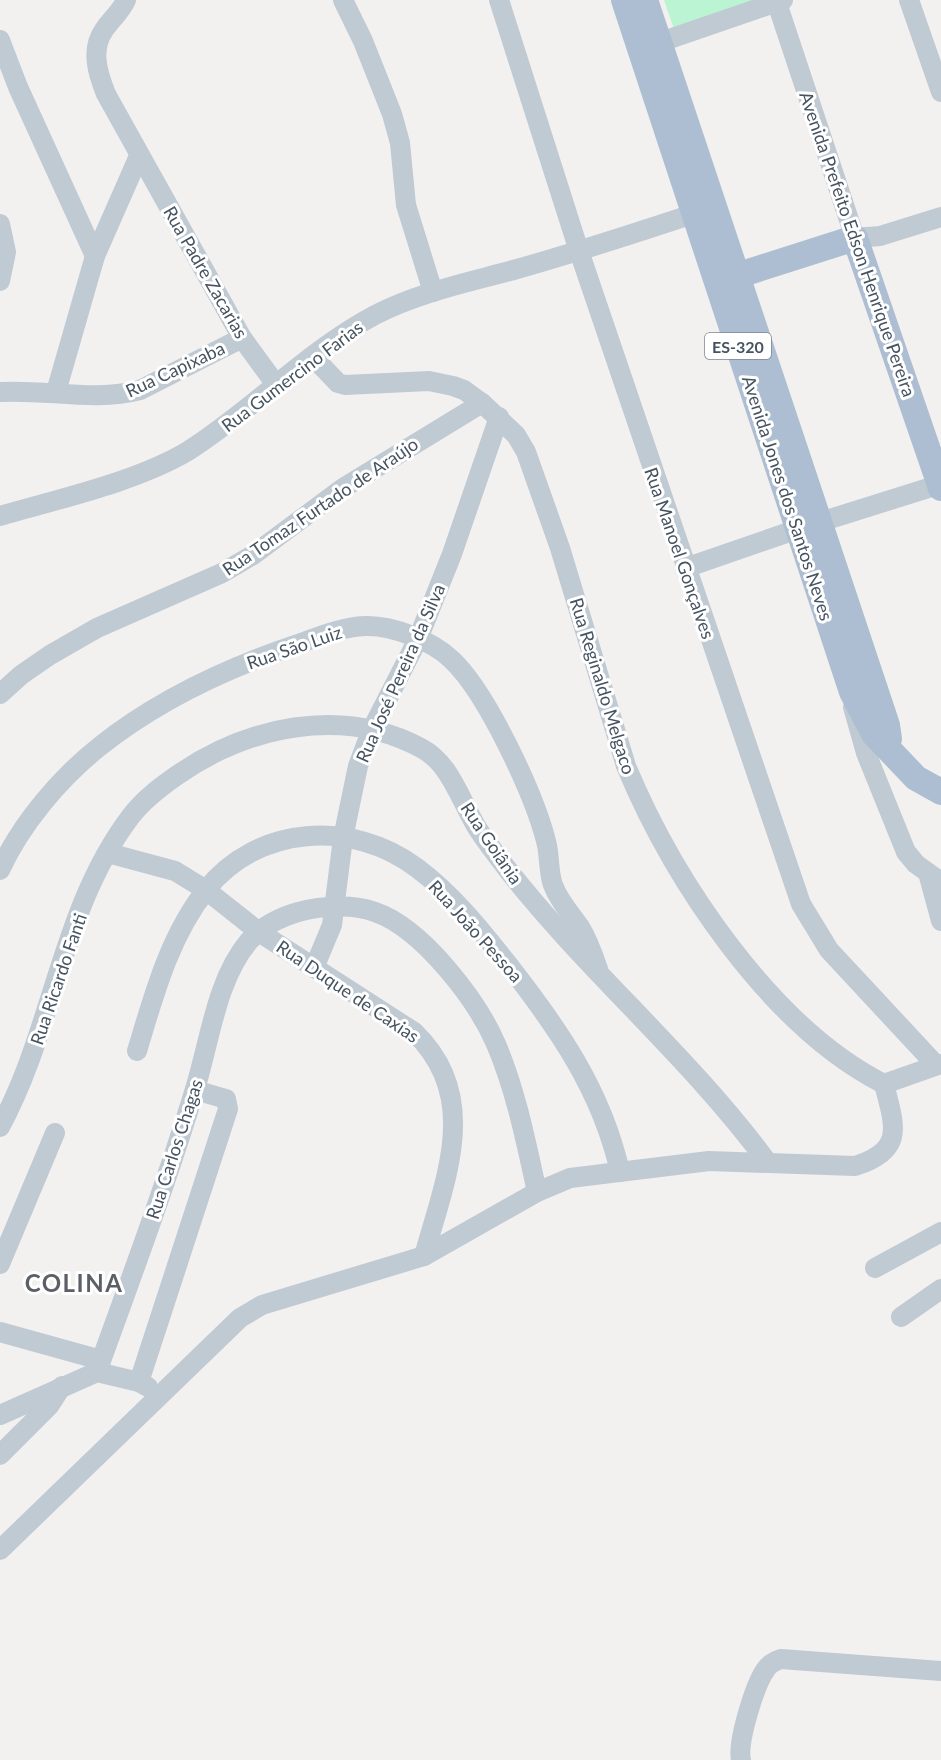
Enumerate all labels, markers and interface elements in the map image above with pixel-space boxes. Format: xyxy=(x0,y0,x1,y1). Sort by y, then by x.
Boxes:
street label: Avenida Prefeito Edson Henrique Pereira xyxy=(795,88,921,400)
street label: Rua Padre Zacarias xyxy=(159,202,253,342)
street label: Rua Gumercino Farias xyxy=(217,316,367,436)
road number: ES-320 xyxy=(705,333,771,359)
street label: Rua Capixaba xyxy=(122,336,228,402)
street label: Avenida Jones dos Santos Neves xyxy=(738,373,838,623)
street label: Rua Tomaz Furtado de Araújo xyxy=(218,432,422,580)
street label: Rua Manoel Gonçalves xyxy=(640,464,720,642)
street label: Rua José Pereira da Silva xyxy=(351,580,449,766)
street label: Rua Reginaldo Melgaco xyxy=(566,595,640,777)
street label: Rua São Luiz xyxy=(244,620,344,674)
street label: Rua Goiânia xyxy=(457,798,527,888)
street label: Rua João Pessoa xyxy=(424,875,528,987)
street label: Rua Ricardo Fanti xyxy=(25,910,91,1048)
street label: Rua Duque de Caxias xyxy=(272,935,424,1047)
street label: Rua Carlos Chagas xyxy=(141,1076,207,1222)
district label: COLINA xyxy=(25,1268,123,1297)

